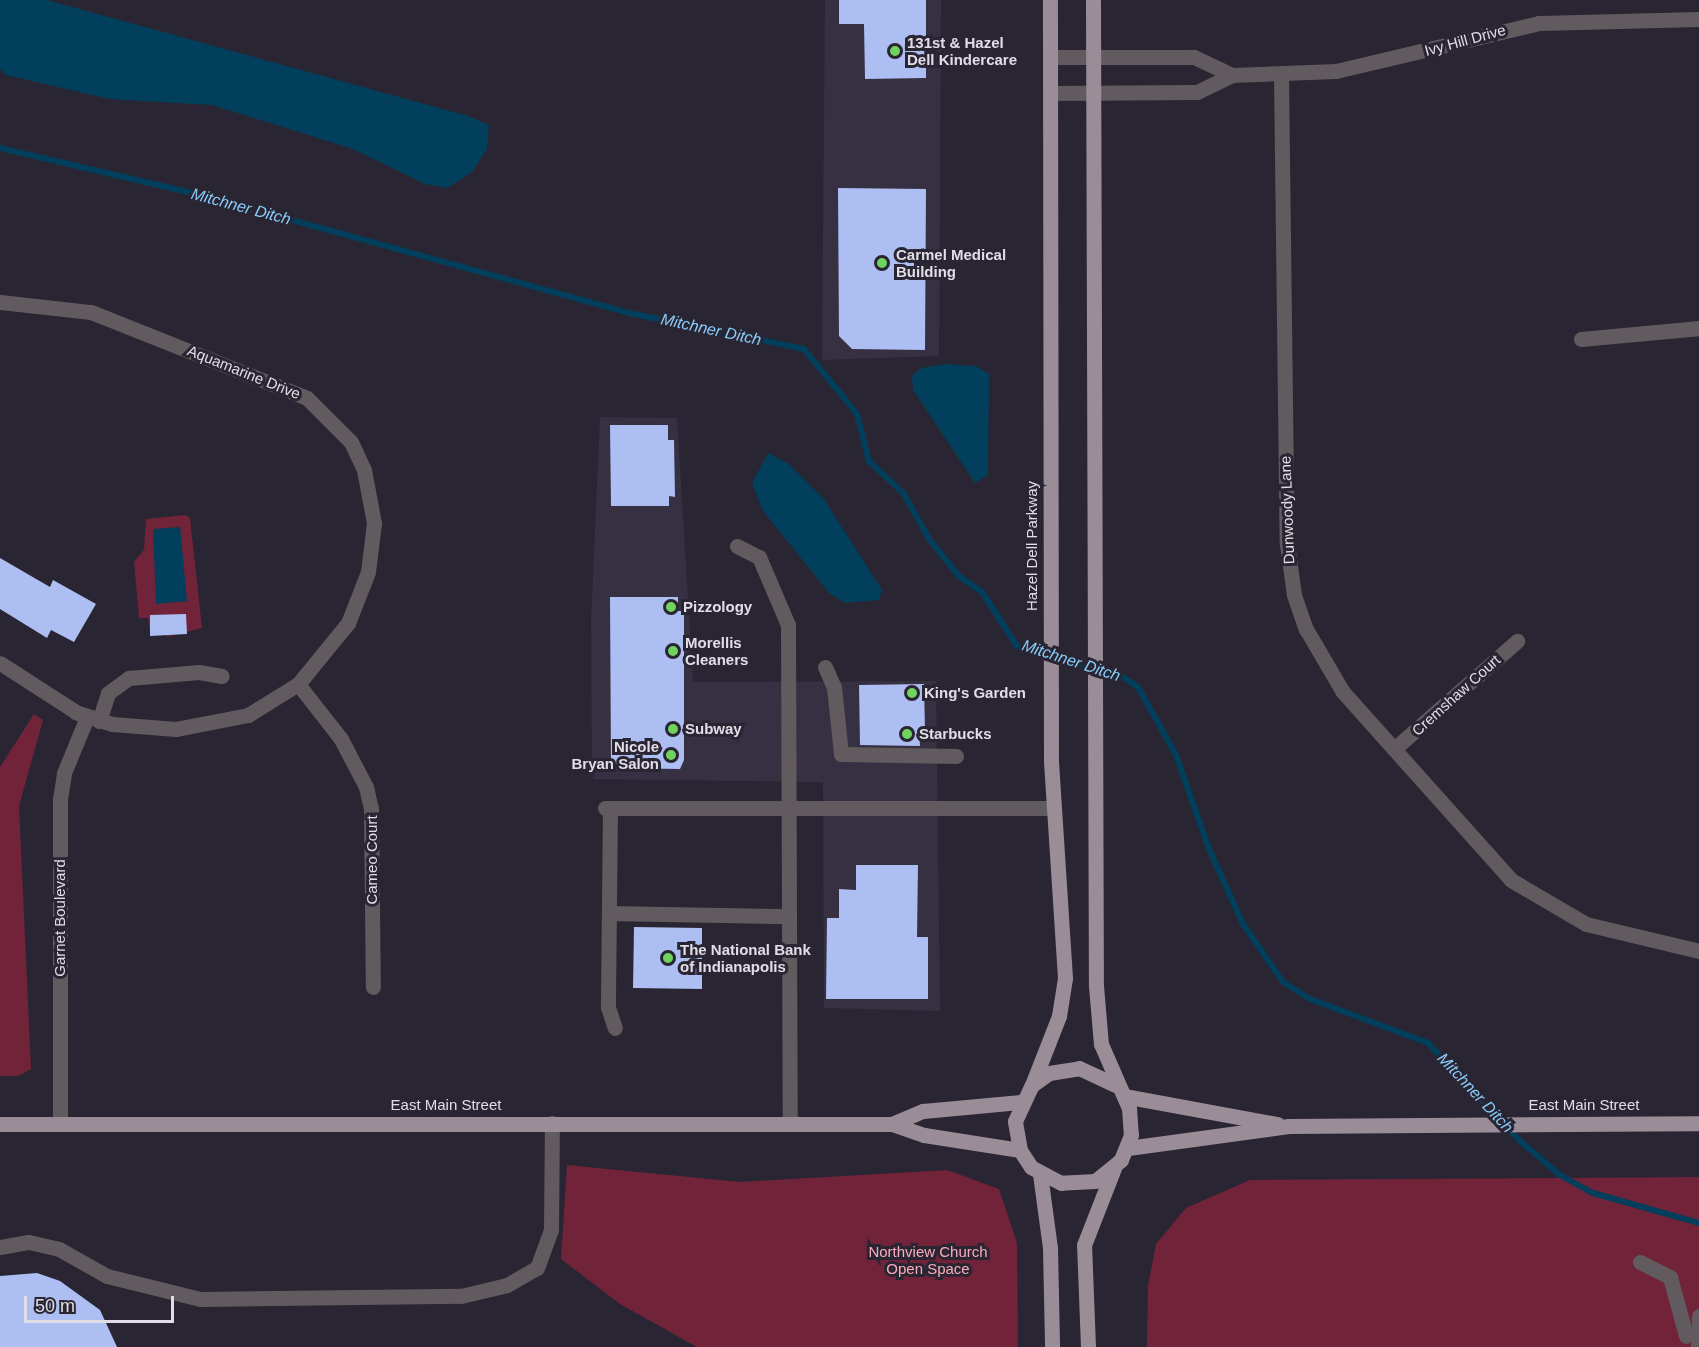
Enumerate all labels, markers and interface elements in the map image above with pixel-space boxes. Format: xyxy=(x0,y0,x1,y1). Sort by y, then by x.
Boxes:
street label: Ivy Hill Drive xyxy=(1422,21,1508,59)
place label: 131st & Hazel Dell Kindercare xyxy=(907,33,1017,68)
marker: 131st & Hazel Dell Kindercare xyxy=(888,44,902,58)
water label: Mitchner Ditch xyxy=(189,184,293,230)
place label: Carmel Medical Building xyxy=(896,245,1006,280)
marker: Carmel Medical Building xyxy=(873,254,891,272)
water label: Mitchner Ditch xyxy=(659,310,763,350)
street label: Aquamarine Drive xyxy=(185,341,303,403)
street label: Dunwoody Lane xyxy=(1276,456,1298,564)
street label: Hazel Dell Parkway xyxy=(1023,481,1041,611)
place label: Pizzology xyxy=(683,598,752,616)
marker: Pizzology xyxy=(664,600,678,614)
place label: Morellis Cleaners xyxy=(685,633,748,668)
water label: Mitchner Ditch xyxy=(1019,636,1123,686)
marker: Morellis Cleaners xyxy=(666,644,680,658)
street label: Cremshaw Court xyxy=(1408,651,1504,739)
place label: King's Garden xyxy=(924,684,1026,702)
marker: King's Garden xyxy=(905,686,919,700)
place label: Subway xyxy=(685,720,742,738)
marker: Subway xyxy=(666,722,680,736)
place label: Starbucks xyxy=(919,725,992,743)
marker: Starbucks xyxy=(900,727,914,741)
place label: Nicole Bryan Salon xyxy=(571,737,659,772)
marker: Nicole Bryan Salon xyxy=(664,748,678,762)
street label: Cameo Court xyxy=(363,815,381,905)
street label: Garnet Boulevard xyxy=(51,859,69,977)
place label: The National Bank of Indianapolis xyxy=(680,940,811,975)
marker: The National Bank of Indianapolis xyxy=(661,951,675,965)
water label: Mitchner Ditch xyxy=(1433,1049,1517,1137)
street label: East Main Street xyxy=(391,1096,501,1114)
street label: East Main Street xyxy=(1529,1096,1639,1114)
park label: Northview Church Open Space xyxy=(868,1242,988,1277)
scale bar xyxy=(27,1284,177,1322)
text: 50 m xyxy=(35,1296,75,1316)

